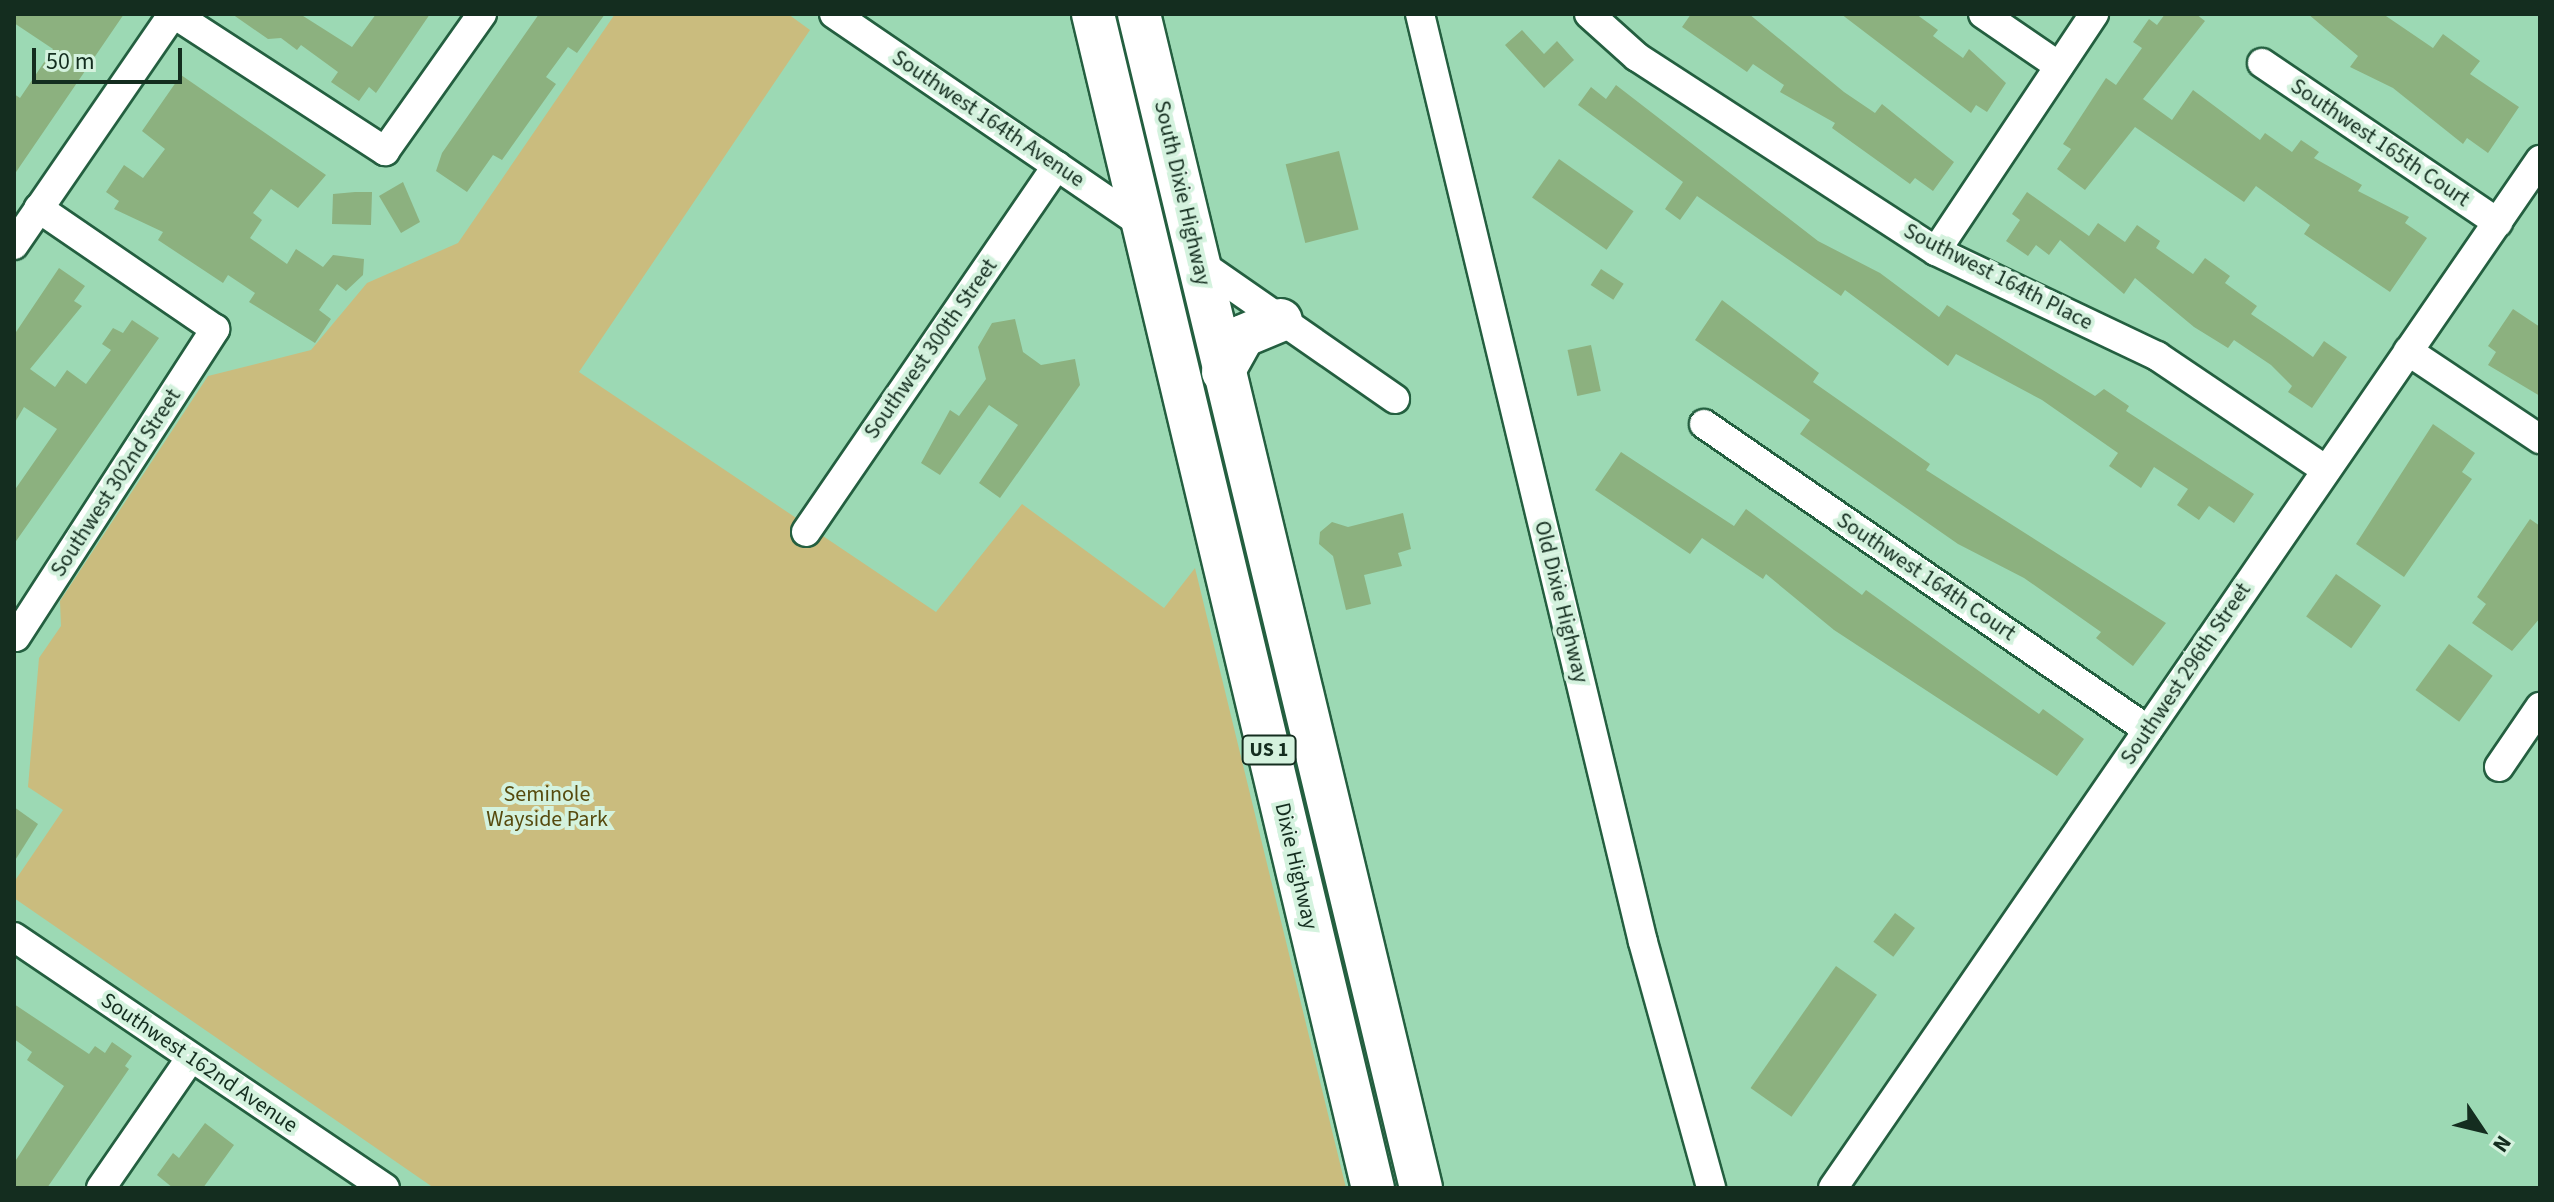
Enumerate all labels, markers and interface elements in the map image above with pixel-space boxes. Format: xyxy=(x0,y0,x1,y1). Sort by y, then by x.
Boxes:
scale bar xyxy=(36,32,186,82)
text: 50 m xyxy=(46,44,95,79)
street label: Southwest 164th Avenue xyxy=(887,45,1089,193)
street label: Southwest 165th Court xyxy=(2285,73,2475,213)
street label: South Dixie Highway xyxy=(1148,98,1216,288)
street label: Southwest 164th Place xyxy=(1899,218,2097,336)
street label: Southwest 300th Street xyxy=(859,254,1003,444)
street label: Southwest 302nd Street xyxy=(45,384,187,582)
street label: Southwest 164th Court xyxy=(1831,507,2021,647)
street label: Old Dixie Highway xyxy=(1528,518,1594,686)
street label: Southwest 296th Street xyxy=(2115,578,2257,770)
road number: US 1 xyxy=(1241,734,1297,766)
park label: Seminole Wayside Park xyxy=(486,781,608,832)
street label: Dixie Highway xyxy=(1269,800,1323,932)
street label: Southwest 162nd Avenue xyxy=(96,987,302,1139)
north arrow xyxy=(2442,1090,2522,1170)
text: N xyxy=(2484,1129,2519,1159)

